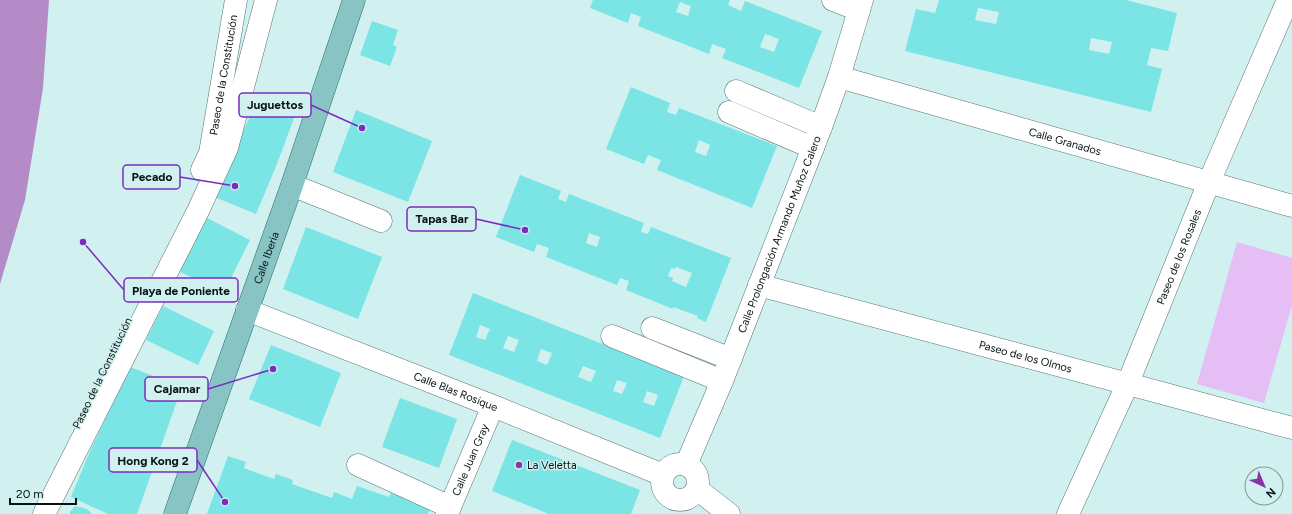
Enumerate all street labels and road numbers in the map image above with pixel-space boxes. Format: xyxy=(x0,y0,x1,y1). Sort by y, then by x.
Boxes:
street label: Paseo de la Constitución xyxy=(207,14,240,136)
street label: Calle Granados xyxy=(1027,125,1103,158)
street label: Calle Prolongación Armando Muñoz Calero xyxy=(735,134,824,335)
street label: Paseo de los Rosales xyxy=(1154,208,1204,307)
street label: Calle Iberia xyxy=(251,230,282,286)
street label: Paseo de la Constitución xyxy=(70,316,135,431)
street label: Paseo de los Olmos xyxy=(977,338,1073,376)
street label: Calle Blas Rosique xyxy=(412,370,499,414)
street label: Calle Juan Gray xyxy=(450,422,492,498)

